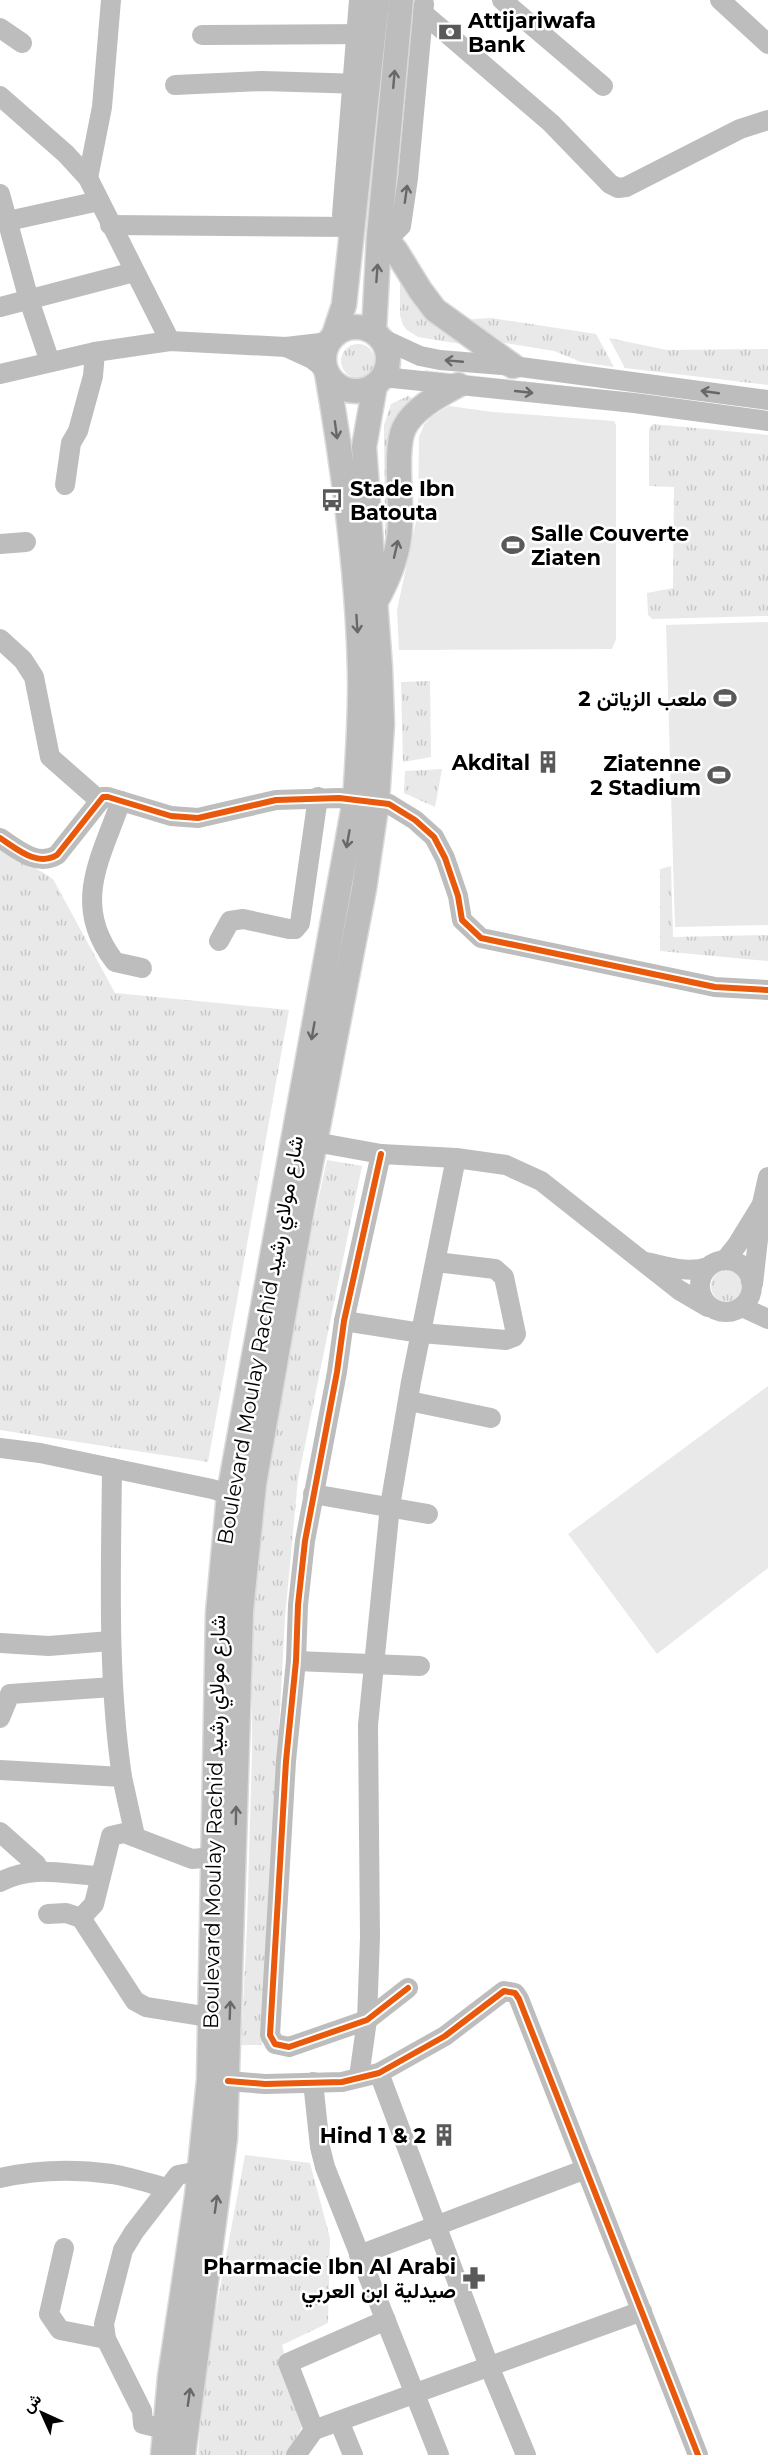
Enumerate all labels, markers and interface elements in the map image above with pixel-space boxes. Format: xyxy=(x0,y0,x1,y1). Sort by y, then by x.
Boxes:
place label: Attijariwafa Bank xyxy=(467,8,596,57)
bank icon: Attijariwafa Bank xyxy=(437,19,463,45)
one-way arrow xyxy=(389,69,400,89)
one-way arrow xyxy=(400,184,411,204)
one-way arrow xyxy=(371,263,382,283)
one-way arrow xyxy=(444,355,464,366)
one-way arrow xyxy=(701,386,720,397)
one-way arrow xyxy=(514,387,534,398)
one-way arrow xyxy=(331,420,342,440)
place label: Stade Ibn Batouta xyxy=(350,476,455,525)
bus stop icon: Stade Ibn Batouta xyxy=(319,487,345,513)
place label: Salle Couverte Ziaten xyxy=(531,521,689,570)
sports icon: Salle Couverte Ziaten xyxy=(500,532,526,558)
one-way arrow xyxy=(391,540,403,559)
one-way arrow xyxy=(352,614,363,634)
sports icon: ملعب الزياتن 2 xyxy=(712,685,738,711)
place label: ملعب الزياتن 2 xyxy=(578,686,707,712)
building icon: Akdital xyxy=(535,749,561,775)
place label: Akdital xyxy=(451,750,530,775)
place label: Ziatenne 2 Stadium xyxy=(590,751,701,800)
sports icon: Ziatenne 2 Stadium xyxy=(706,762,732,788)
one-way arrow xyxy=(342,829,353,849)
one-way arrow xyxy=(308,1021,319,1041)
street label: Boulevard Moulay Rachid شارع مولاي رشيد xyxy=(212,1134,313,1547)
street label: Boulevard Moulay Rachid شارع مولاي رشيد xyxy=(198,1615,235,2030)
one-way arrow xyxy=(230,1805,242,1825)
one-way arrow xyxy=(224,2000,236,2020)
building icon: Hind 1 & 2 xyxy=(431,2122,457,2148)
place label: Hind 1 & 2 xyxy=(320,2123,426,2148)
one-way arrow xyxy=(211,2194,222,2214)
place label: Pharmacie Ibn Al Arabi صيدلية ابن العربي xyxy=(203,2254,456,2308)
pharmacy icon: Pharmacie Ibn Al Arabi صيدلية ابن العربي xyxy=(461,2265,487,2291)
north arrow xyxy=(12,2383,72,2443)
one-way arrow xyxy=(183,2387,194,2407)
text: ش xyxy=(18,2389,45,2416)

